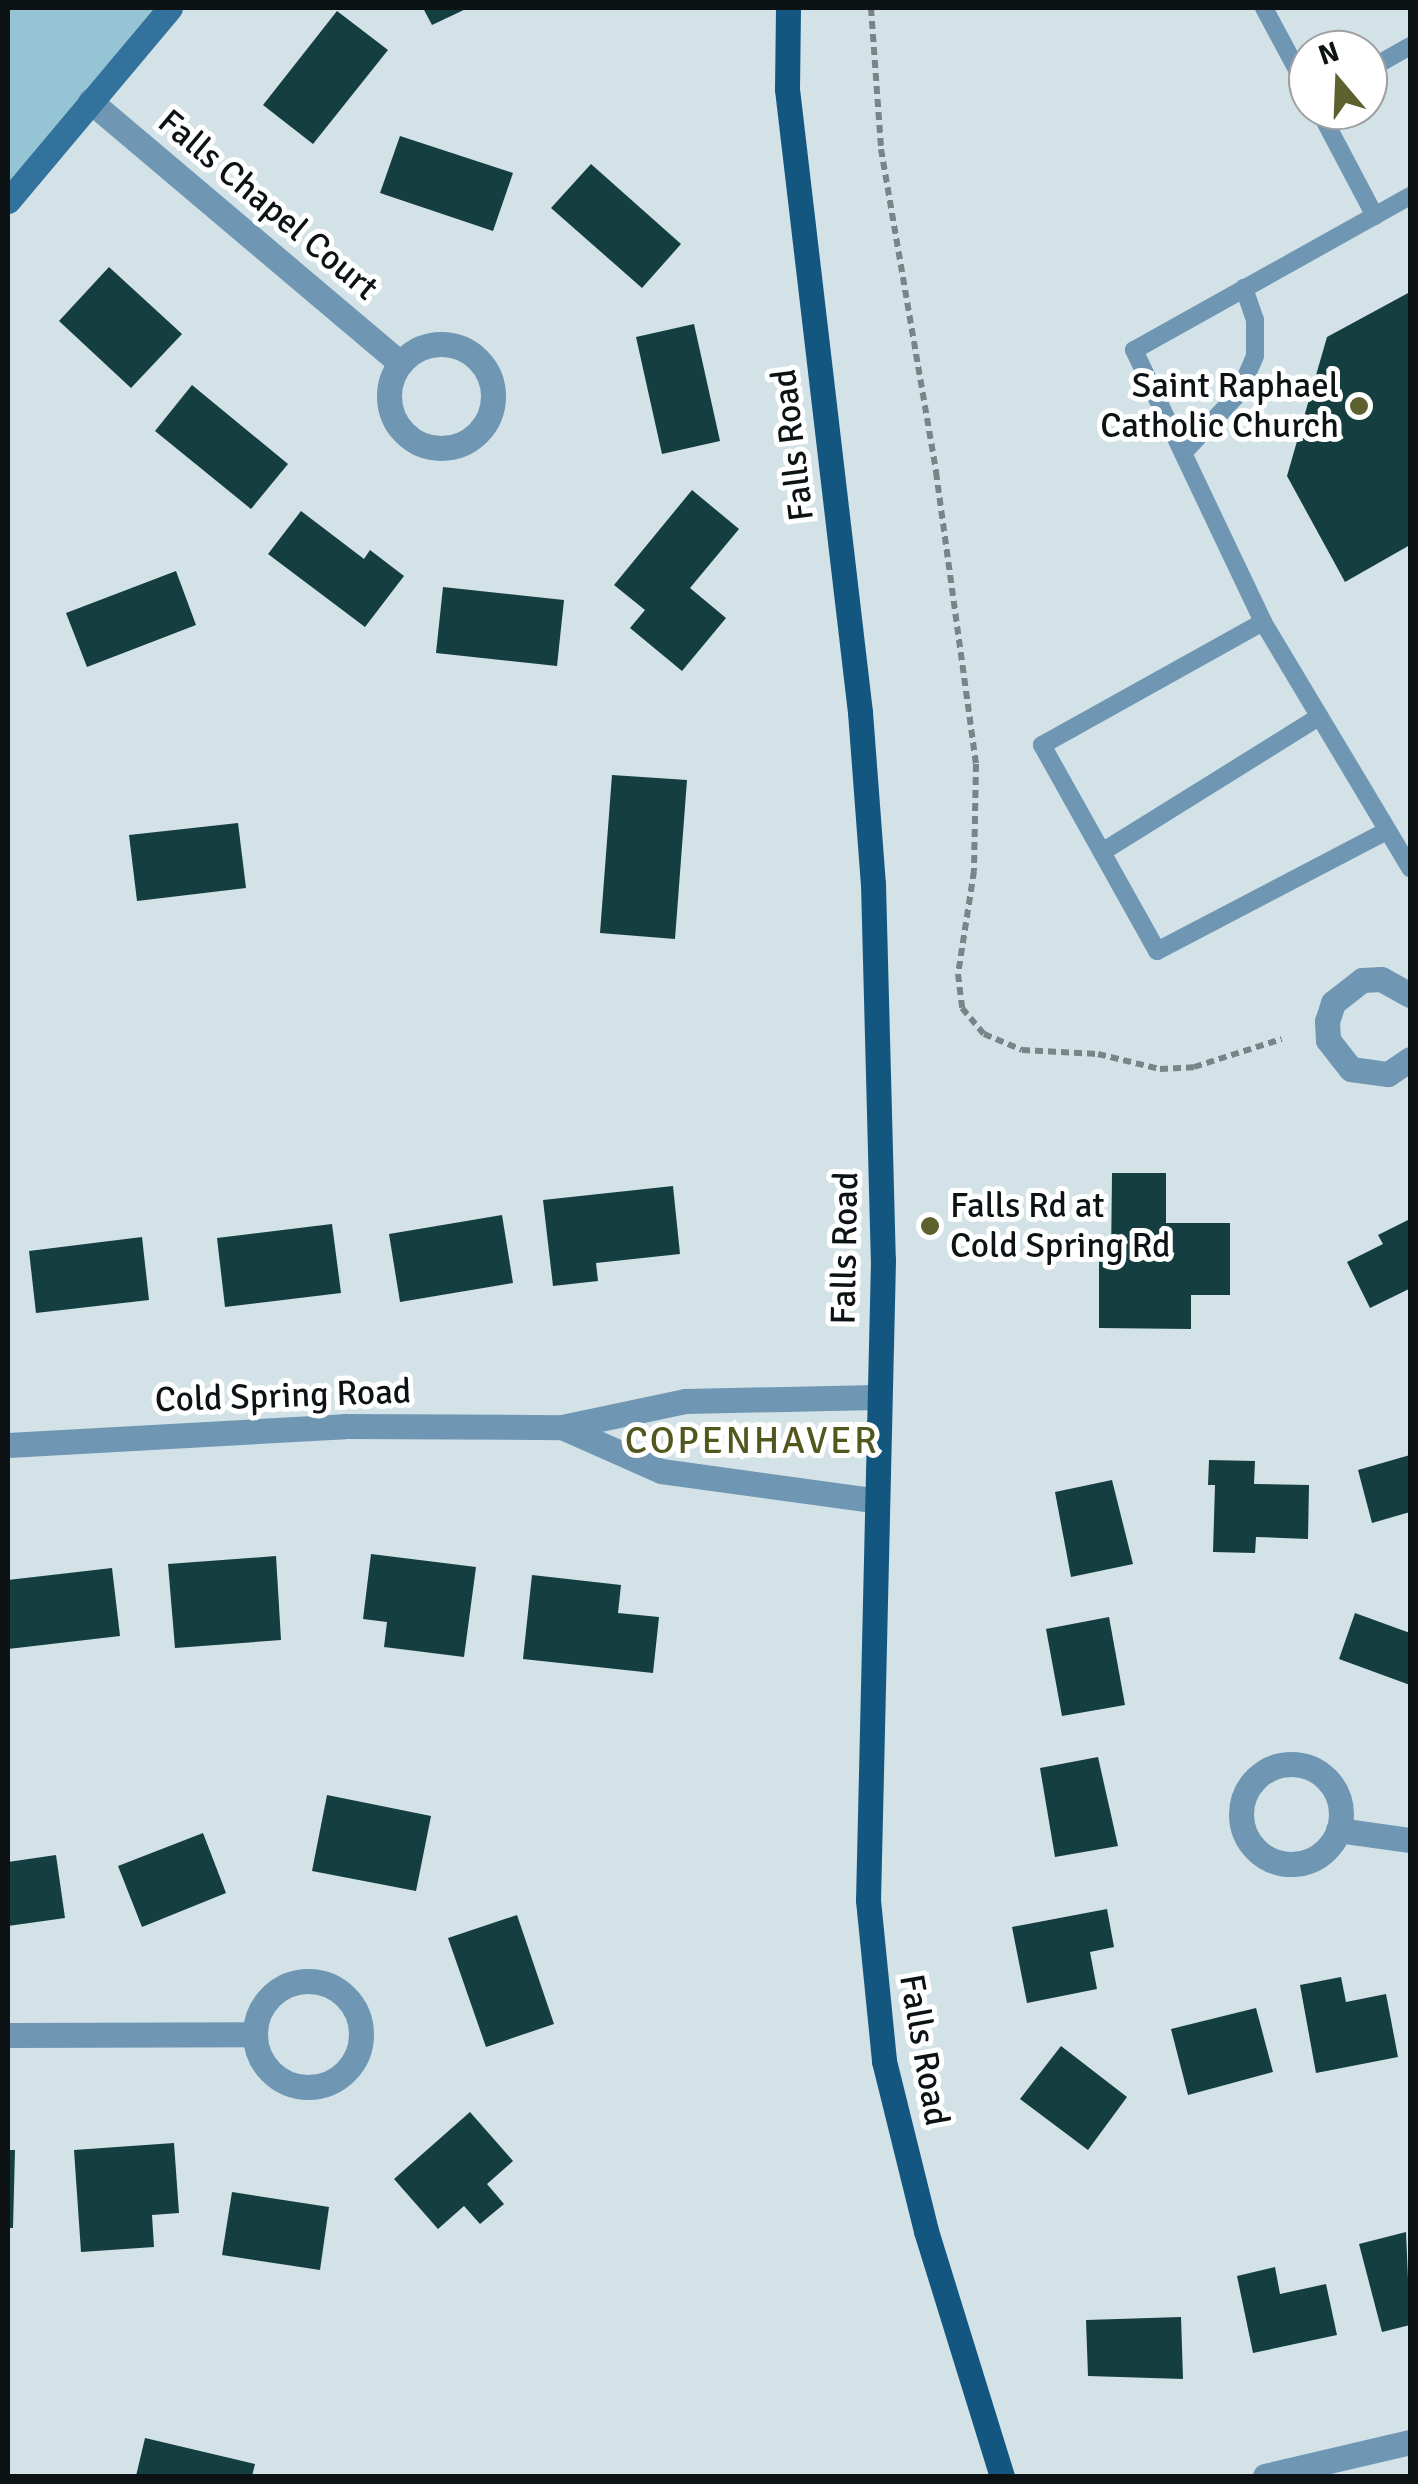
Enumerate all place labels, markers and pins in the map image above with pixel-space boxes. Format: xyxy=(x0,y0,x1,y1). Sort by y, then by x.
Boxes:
place label: Saint Raphael Catholic Church xyxy=(1100,365,1339,447)
marker: Saint Raphael Catholic Church xyxy=(1348,395,1370,417)
place label: Falls Rd at Cold Spring Rd xyxy=(950,1185,1171,1267)
marker: Falls Rd at Cold Spring Rd xyxy=(919,1215,941,1237)

